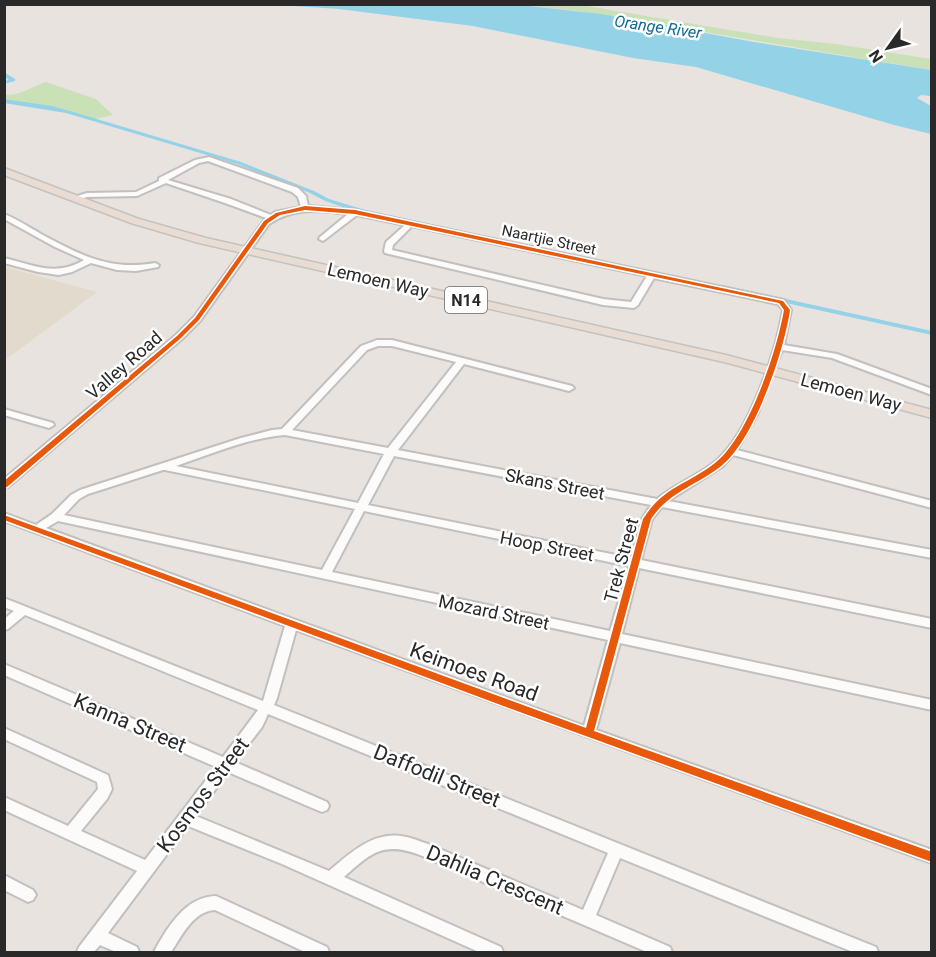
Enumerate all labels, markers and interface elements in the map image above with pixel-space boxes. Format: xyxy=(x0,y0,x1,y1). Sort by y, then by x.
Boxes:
water label: Orange River xyxy=(613,11,704,43)
north arrow xyxy=(858,18,918,78)
text: N xyxy=(865,46,887,66)
street label: Naartjie Street xyxy=(500,221,598,259)
street label: Lemoen Way xyxy=(325,258,431,302)
road number: N14 xyxy=(445,287,487,313)
street label: Valley Road xyxy=(82,326,166,404)
street label: Lemoen Way xyxy=(798,369,904,416)
street label: Skans Street xyxy=(504,464,607,504)
street label: Trek Street xyxy=(600,515,642,605)
street label: Hoop Street xyxy=(498,527,596,565)
street label: Mozard Street xyxy=(437,590,551,634)
street label: Keimoes Road xyxy=(407,638,541,706)
street label: Kanna Street xyxy=(70,689,190,758)
street label: Kosmos Street xyxy=(152,733,254,857)
street label: Daffodil Street xyxy=(370,740,504,812)
street label: Dahlia Crescent xyxy=(423,840,567,920)

